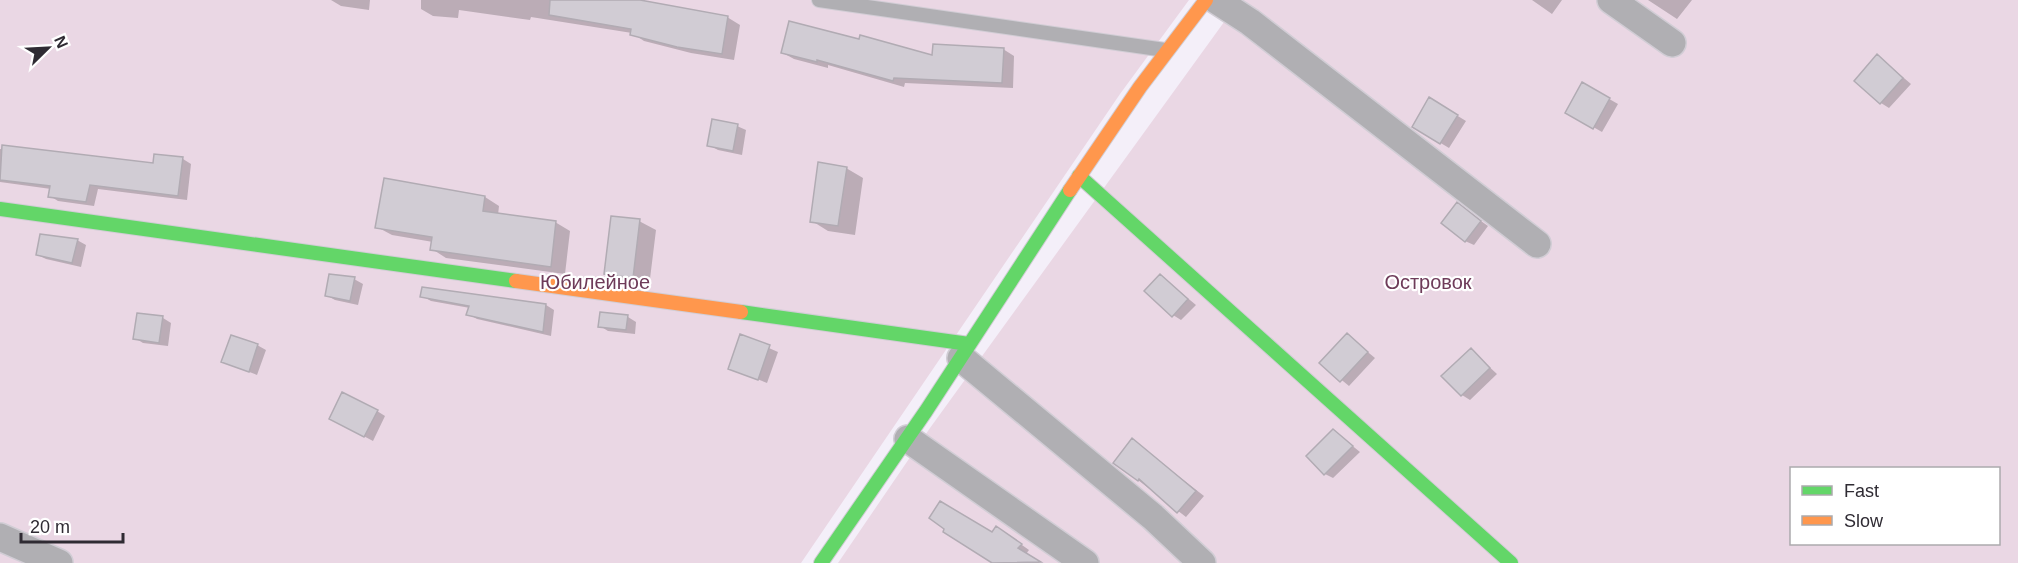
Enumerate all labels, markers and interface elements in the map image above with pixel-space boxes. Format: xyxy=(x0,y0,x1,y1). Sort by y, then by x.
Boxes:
north arrow xyxy=(18,18,78,78)
text: N xyxy=(51,33,71,51)
park label: Юбилейное xyxy=(540,271,650,293)
park label: Островок xyxy=(1384,271,1472,293)
legend xyxy=(1790,467,2000,545)
text: Fast xyxy=(1844,481,1879,501)
scale bar xyxy=(21,506,123,544)
text: Slow xyxy=(1844,511,1884,531)
text: 20 m xyxy=(30,517,70,537)

